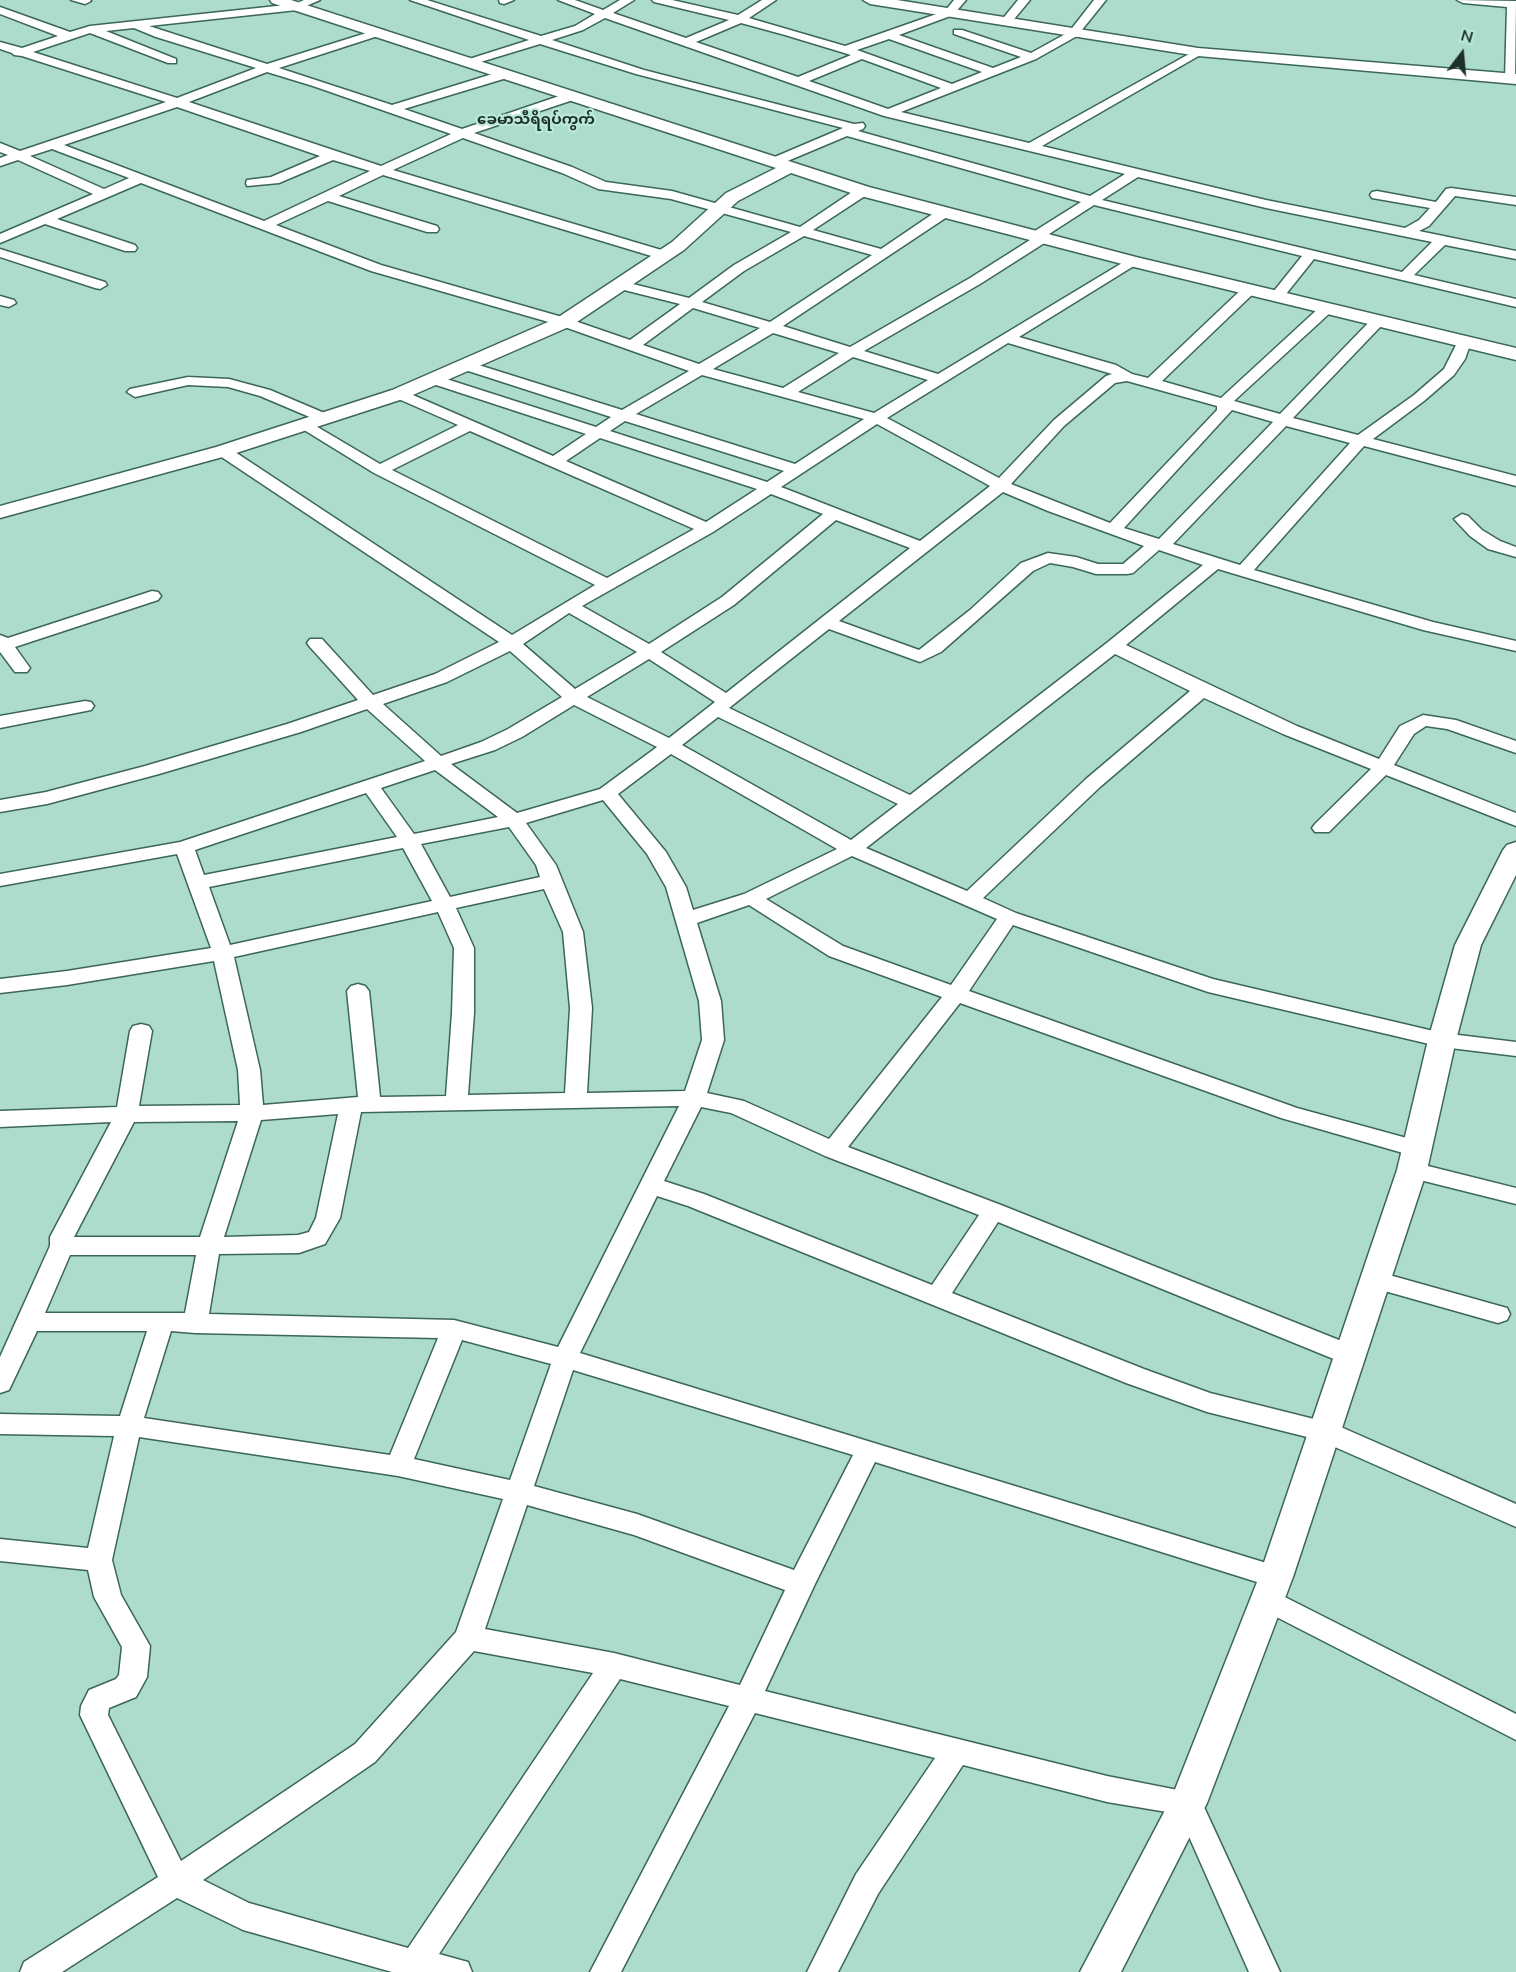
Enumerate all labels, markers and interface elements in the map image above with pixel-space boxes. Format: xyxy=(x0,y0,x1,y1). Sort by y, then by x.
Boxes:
north arrow xyxy=(1432,24,1492,84)
text: N xyxy=(1458,24,1476,49)
district label: ခေမာသီရိရပ်ကွက် xyxy=(477,111,595,129)

